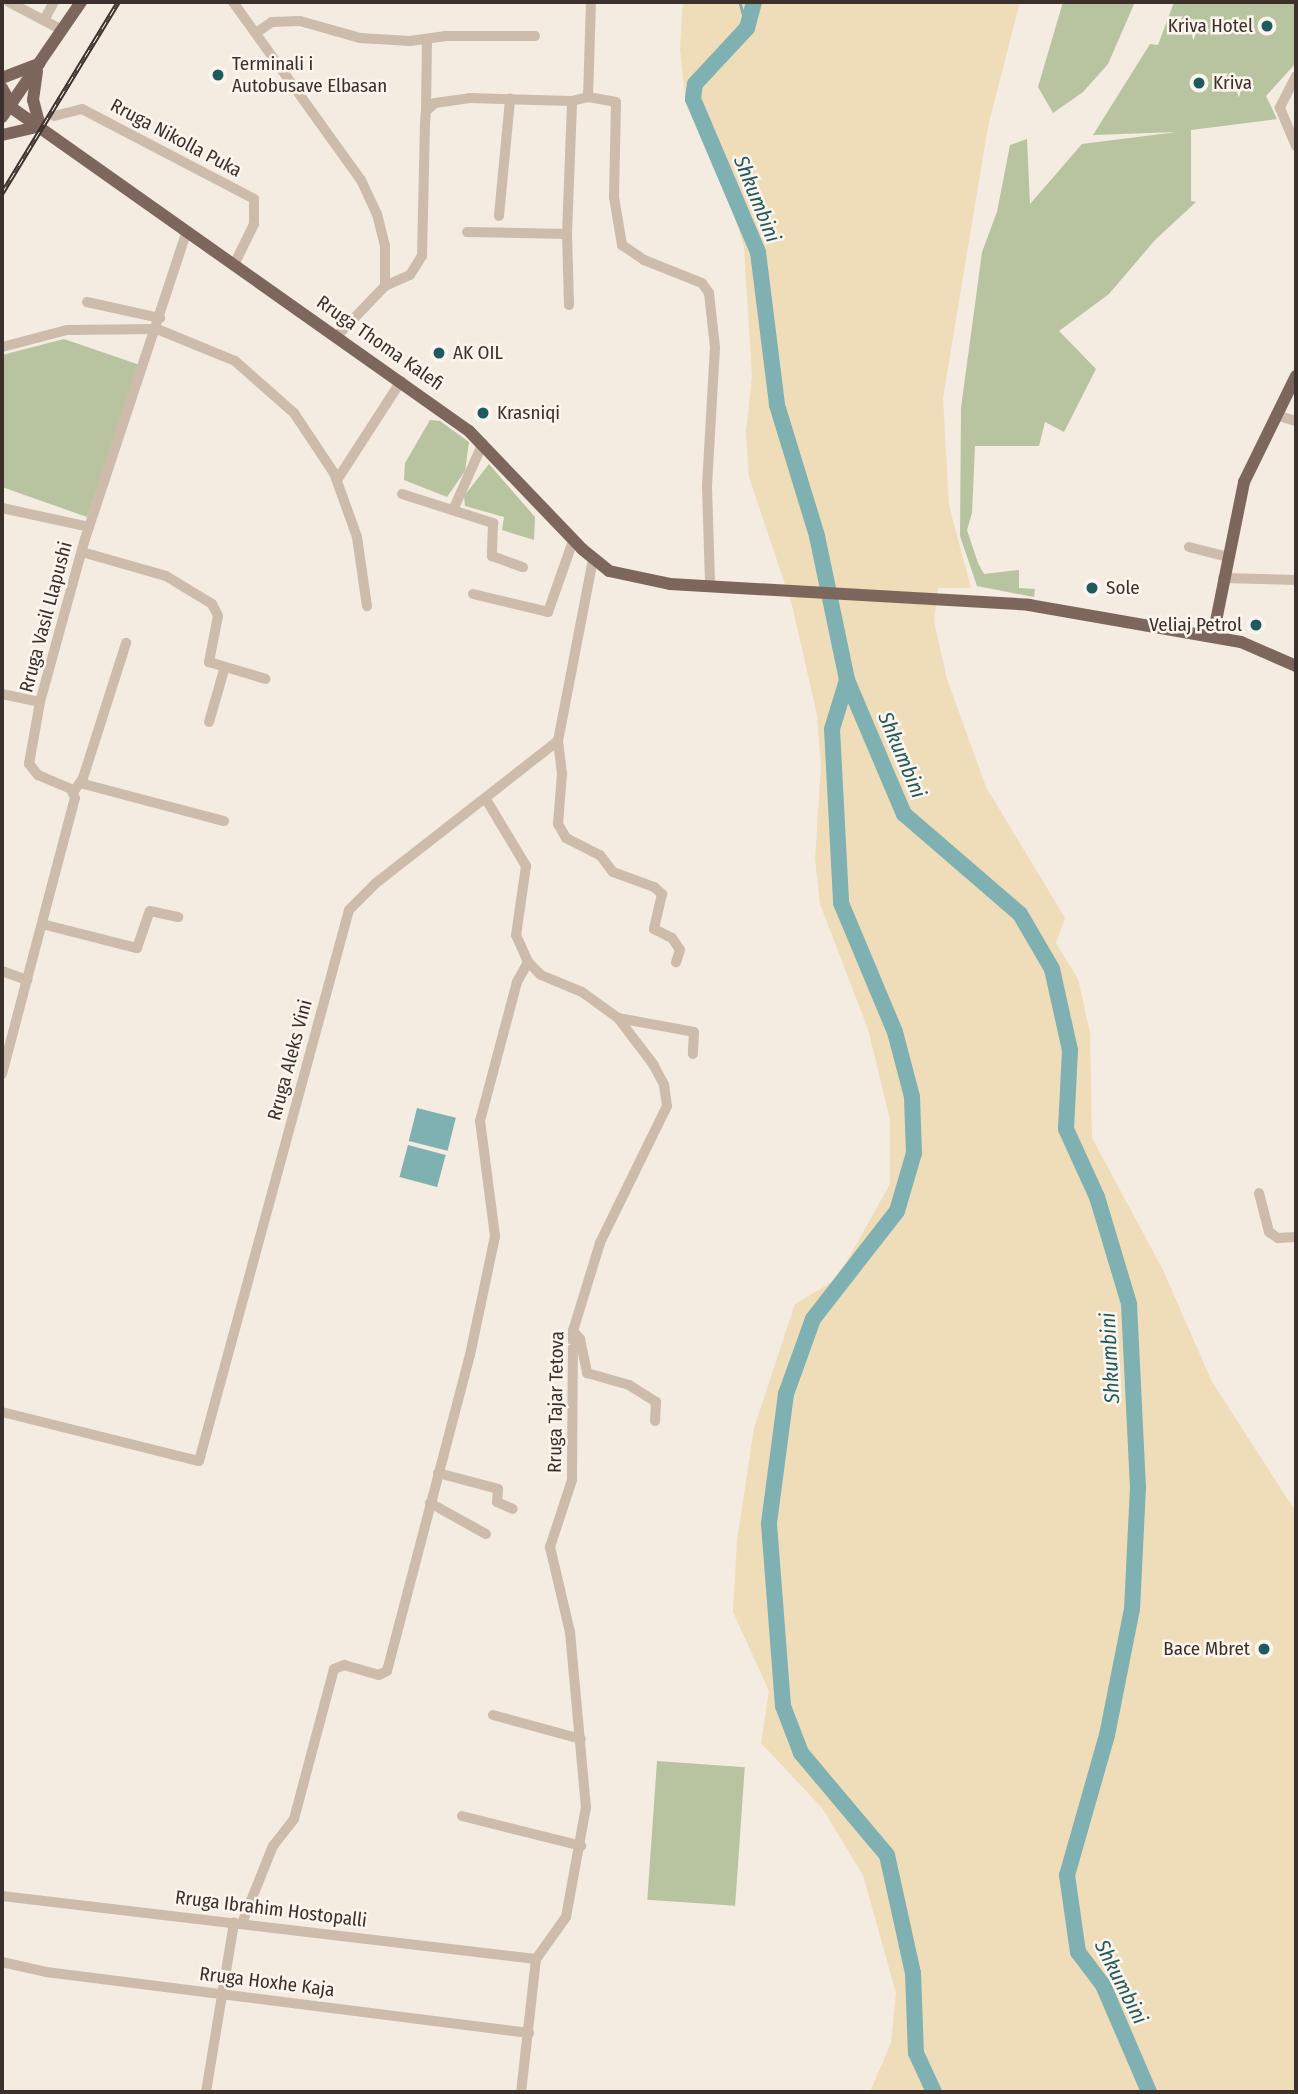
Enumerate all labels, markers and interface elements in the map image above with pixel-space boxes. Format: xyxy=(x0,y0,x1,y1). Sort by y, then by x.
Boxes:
place label: Kriva Hotel xyxy=(1168,15,1253,37)
marker: Kriva Hotel xyxy=(1259,18,1275,34)
place label: Terminali i Autobusave Elbasan xyxy=(232,53,387,97)
marker: Terminali i Autobusave Elbasan xyxy=(210,67,226,83)
place label: Kriva xyxy=(1213,72,1252,94)
marker: Kriva xyxy=(1191,75,1207,91)
street label: Rruga Nikolla Puka xyxy=(107,94,245,182)
water label: Shkumbini xyxy=(728,152,786,246)
street label: Rruga Thoma Kalefi xyxy=(312,291,448,395)
place label: AK OIL xyxy=(453,342,503,364)
marker: AK OIL xyxy=(431,345,447,361)
place label: Krasniqi xyxy=(497,402,560,424)
marker: Krasniqi xyxy=(475,405,491,421)
street label: Rruga Vasil Llapushi xyxy=(15,539,77,695)
place label: Sole xyxy=(1106,577,1140,599)
marker: Sole xyxy=(1084,580,1100,596)
place label: Veliaj Petrol xyxy=(1149,614,1242,636)
marker: Veliaj Petrol xyxy=(1248,617,1264,633)
water label: Shkumbini xyxy=(873,708,931,802)
street label: Rruga Aleks Vini xyxy=(263,997,317,1123)
water label: Shkumbini xyxy=(1095,1312,1125,1404)
street label: Rruga Tajar Tetova xyxy=(543,1331,569,1473)
place label: Bace Mbret xyxy=(1163,1638,1250,1660)
marker: Bace Mbret xyxy=(1256,1641,1272,1657)
street label: Rruga Ibrahim Hostopalli xyxy=(174,1886,368,1932)
water label: Shkumbini xyxy=(1089,1936,1153,2028)
street label: Rruga Hoxhe Kaja xyxy=(198,1962,336,2002)

